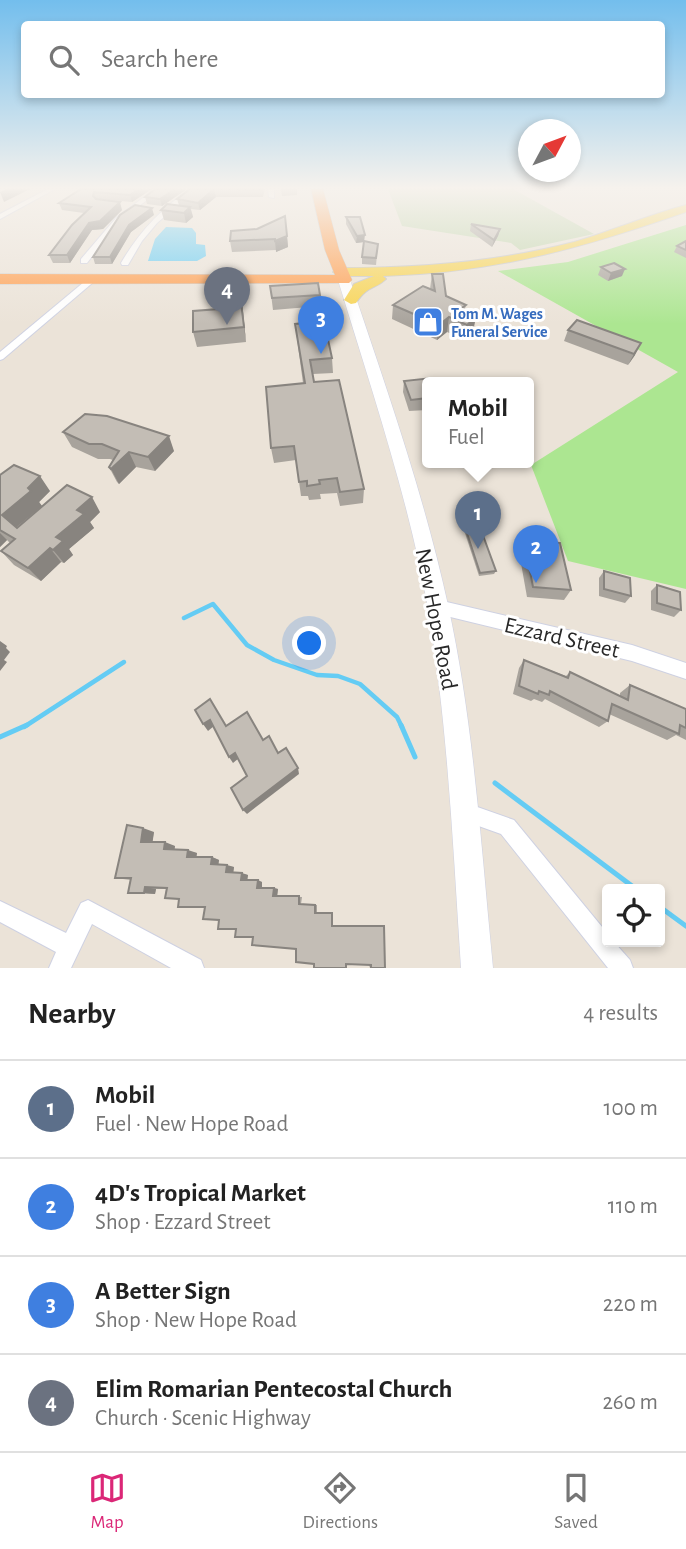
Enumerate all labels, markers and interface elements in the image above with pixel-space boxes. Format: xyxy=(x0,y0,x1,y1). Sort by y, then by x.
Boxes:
search box xyxy=(21,21,665,98)
icon: search xyxy=(45,41,83,79)
text: Search here xyxy=(101,46,219,72)
north arrow xyxy=(518,119,581,182)
pin: 4 xyxy=(204,267,250,325)
pin: 3 xyxy=(298,296,344,354)
shop icon: Tom M. Wages Funeral Service xyxy=(411,305,445,339)
place label: Tom M. Wages Funeral Service xyxy=(451,306,548,340)
popup xyxy=(422,377,534,468)
text: Mobil xyxy=(448,395,508,421)
text: Fuel xyxy=(448,426,485,449)
pin: 1 xyxy=(455,491,501,549)
pin: 2 xyxy=(513,525,559,583)
street label: New Hope Road xyxy=(411,547,461,692)
street label: Ezzard Street xyxy=(502,614,622,663)
your location xyxy=(292,626,326,660)
map controls xyxy=(602,884,665,947)
button: locate xyxy=(602,884,665,947)
text: Nearby xyxy=(28,999,116,1029)
text: 4 results xyxy=(583,1002,658,1025)
text: Mobil xyxy=(95,1082,155,1108)
text: 1 xyxy=(47,1097,55,1120)
text: 100 m xyxy=(604,1097,658,1120)
text: Fuel · New Hope Road xyxy=(95,1113,288,1136)
text: 4D's Tropical Market xyxy=(95,1180,306,1206)
text: 2 xyxy=(46,1195,56,1218)
text: 110 m xyxy=(608,1195,658,1218)
text: Shop · Ezzard Street xyxy=(95,1211,271,1234)
text: A Better Sign xyxy=(95,1278,231,1304)
text: 3 xyxy=(46,1293,56,1316)
text: 220 m xyxy=(603,1293,658,1316)
text: Shop · New Hope Road xyxy=(95,1309,297,1332)
text: Elim Romarian Pentecostal Church xyxy=(95,1376,452,1402)
text: 4 xyxy=(45,1391,57,1414)
text: 260 m xyxy=(602,1391,658,1414)
text: Church · Scenic Highway xyxy=(95,1407,311,1430)
tab: Map xyxy=(88,1469,126,1534)
tab: Directions xyxy=(302,1469,378,1534)
tab: Saved xyxy=(554,1469,598,1534)

